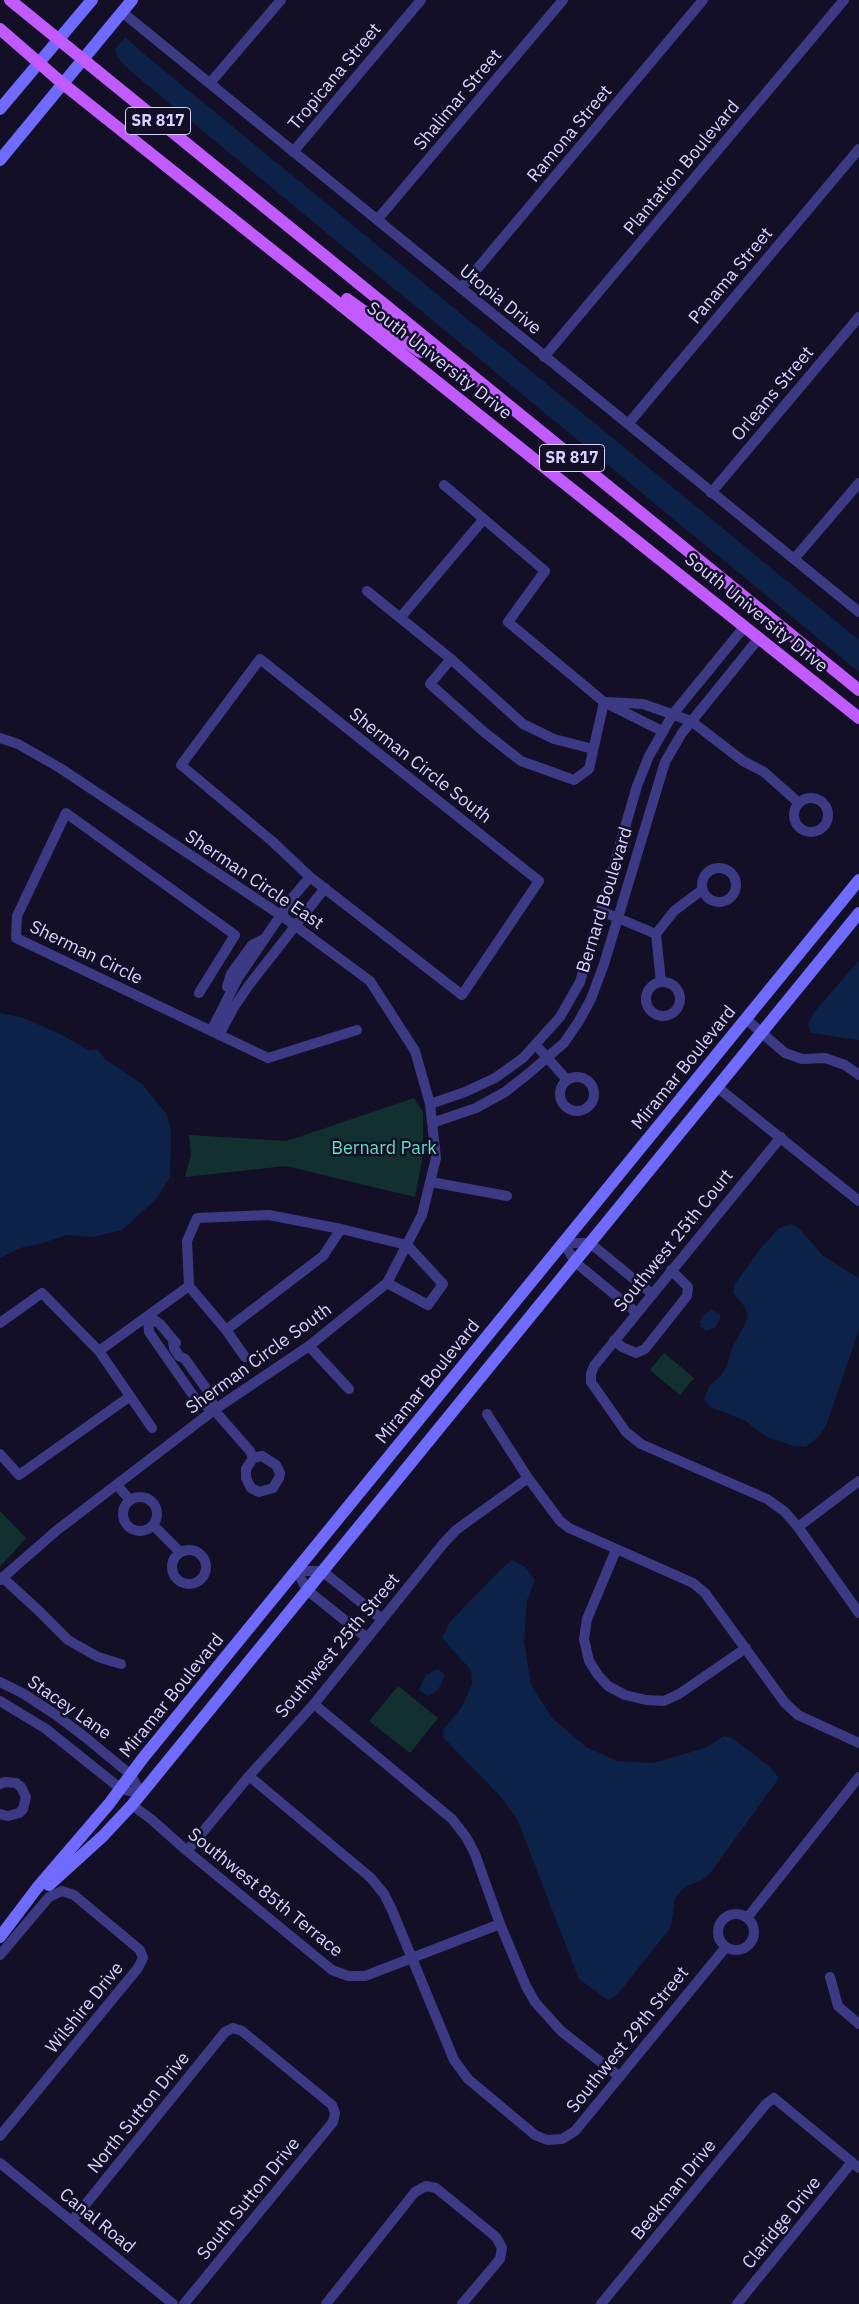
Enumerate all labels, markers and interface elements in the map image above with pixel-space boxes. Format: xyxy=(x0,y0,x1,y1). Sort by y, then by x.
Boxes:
street label: Tropicana Street xyxy=(284,19,386,135)
street label: Shalimar Street xyxy=(409,45,507,155)
street label: Ramona Street xyxy=(523,81,617,187)
street label: Plantation Boulevard xyxy=(619,96,745,240)
road number: SR 817 xyxy=(126,108,190,134)
street label: Panama Street xyxy=(684,223,778,329)
street label: Utopia Drive xyxy=(455,260,545,340)
street label: South University Drive xyxy=(362,298,516,424)
street label: Orleans Street xyxy=(727,342,819,446)
road number: SR 817 xyxy=(540,444,604,472)
street label: South University Drive xyxy=(680,549,832,677)
street label: Sherman Circle South xyxy=(345,704,495,828)
street label: Bernard Boulevard xyxy=(573,825,637,975)
street label: Sherman Circle East xyxy=(181,826,327,934)
street label: Sherman Circle xyxy=(26,916,146,990)
street label: Miramar Boulevard xyxy=(627,1002,741,1134)
park label: Bernard Park xyxy=(331,1138,437,1160)
street label: Southwest 25th Court xyxy=(610,1165,738,1317)
street label: Sherman Circle South xyxy=(182,1299,336,1419)
street label: Miramar Boulevard xyxy=(371,1316,485,1448)
street label: Southwest 25th Street xyxy=(271,1569,405,1723)
street label: Miramar Boulevard xyxy=(115,1630,229,1762)
street label: Stacey Lane xyxy=(23,1671,115,1745)
street label: Southwest 85th Terrace xyxy=(183,1824,347,1962)
street label: Wilshire Drive xyxy=(42,1958,128,2058)
street label: Southwest 29th Street xyxy=(562,1963,694,2117)
street label: North Sutton Drive xyxy=(84,2048,194,2178)
street label: South Sutton Drive xyxy=(193,2134,305,2264)
street label: Beekman Drive xyxy=(627,2136,721,2244)
street label: Claridge Drive xyxy=(738,2172,826,2274)
street label: Canal Road xyxy=(55,2184,139,2258)

